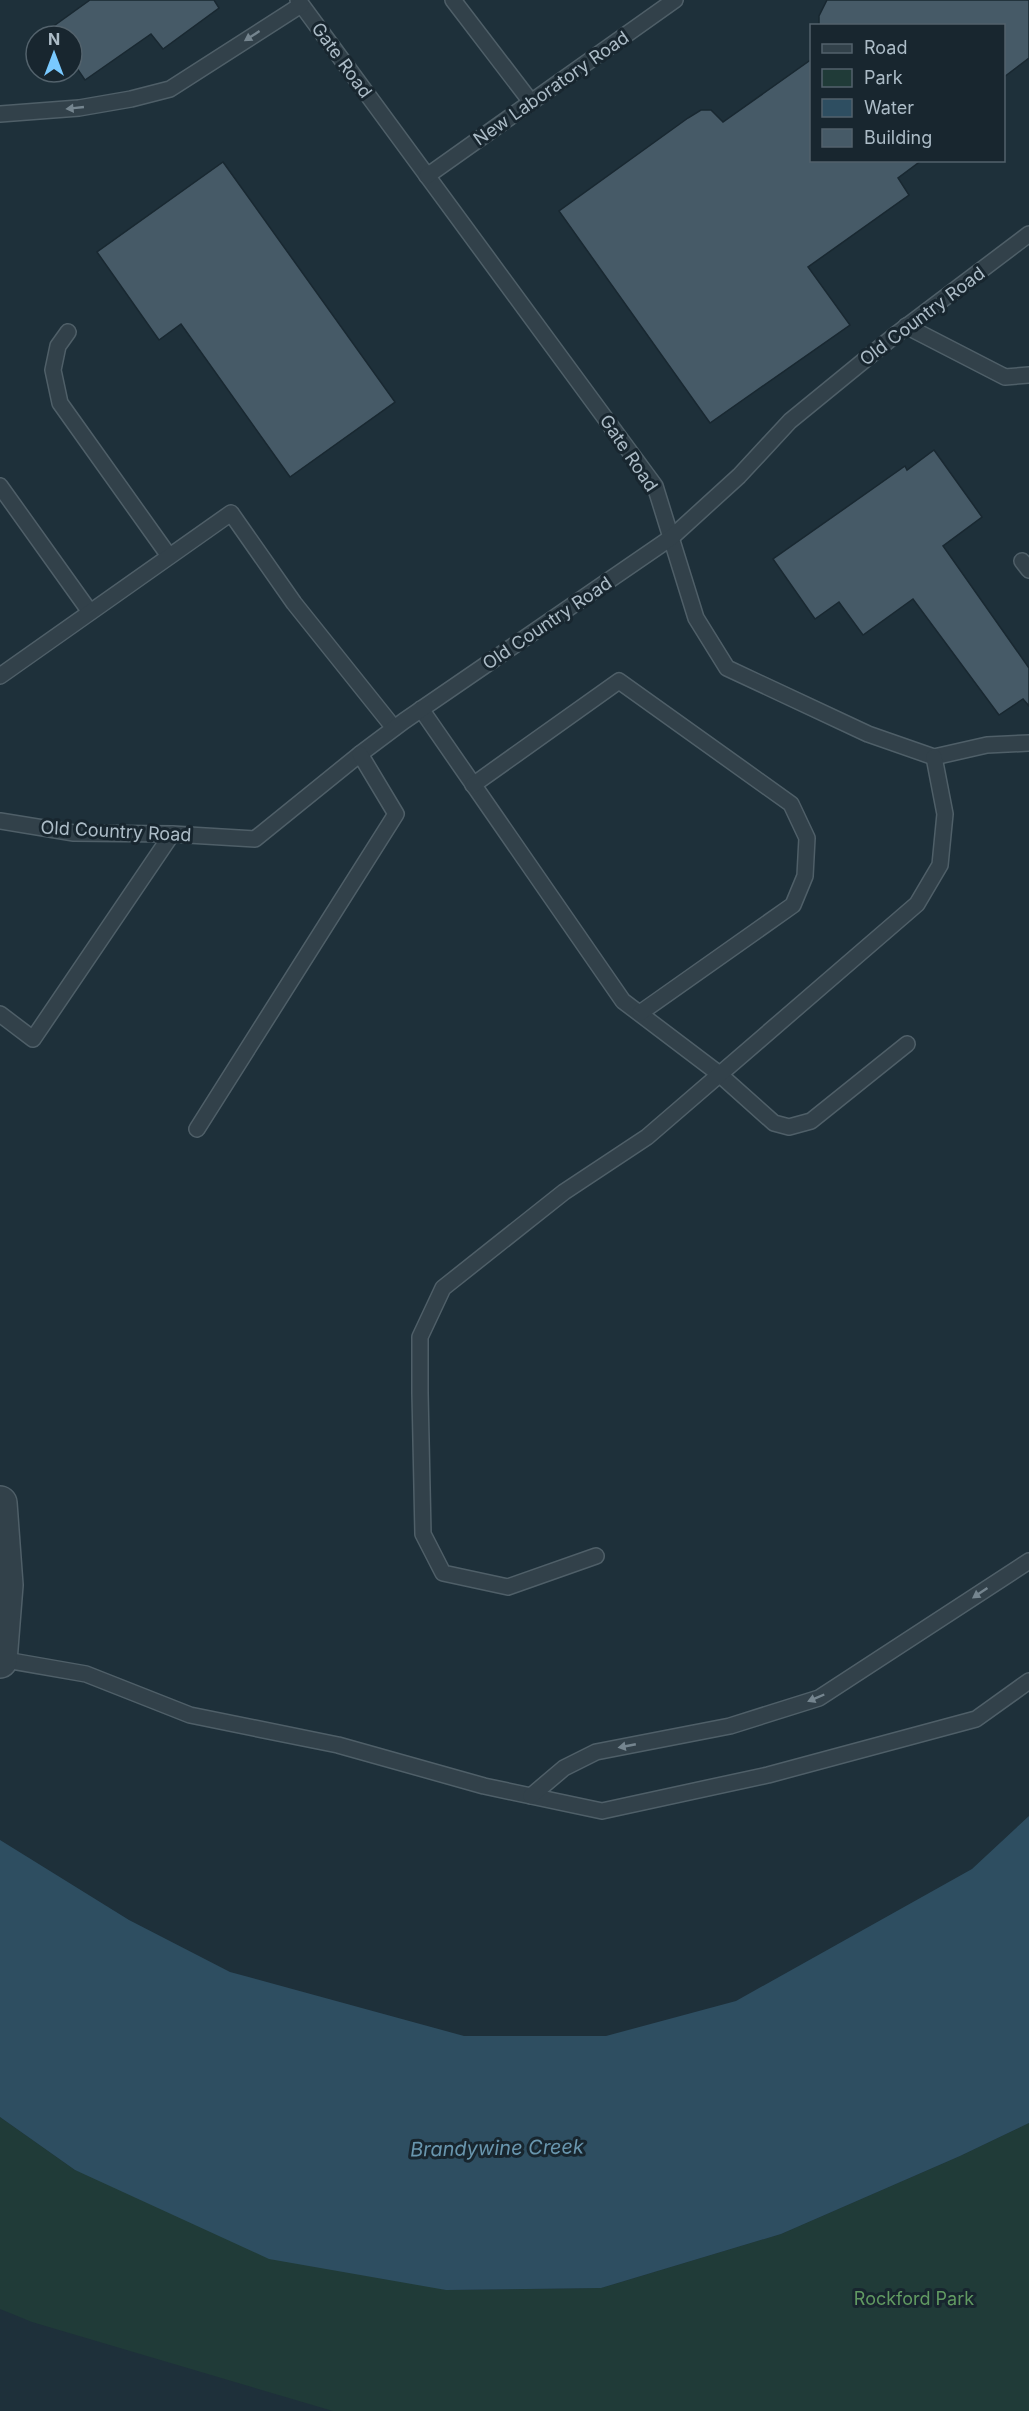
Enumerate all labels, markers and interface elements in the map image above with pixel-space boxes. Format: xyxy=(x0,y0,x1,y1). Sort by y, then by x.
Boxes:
street label: Gate Road xyxy=(308,18,376,102)
north arrow xyxy=(24,24,84,84)
legend xyxy=(810,24,1005,162)
street label: New Laboratory Road xyxy=(469,26,633,150)
text: N xyxy=(48,29,60,49)
one-way arrow xyxy=(244,31,260,42)
text: Road xyxy=(864,37,907,58)
text: Park xyxy=(864,67,903,88)
text: Water xyxy=(864,97,914,118)
one-way arrow xyxy=(65,103,84,113)
text: Building xyxy=(864,127,932,148)
street label: Old Country Road xyxy=(855,262,989,370)
street label: Gate Road xyxy=(596,411,662,495)
street label: Old Country Road xyxy=(479,572,615,674)
street label: Old Country Road xyxy=(40,817,192,845)
one-way arrow xyxy=(972,1588,989,1599)
one-way arrow xyxy=(807,1694,825,1703)
one-way arrow xyxy=(618,1742,637,1751)
water label: Brandywine Creek xyxy=(410,2134,585,2162)
park label: Rockford Park xyxy=(854,2288,974,2309)

